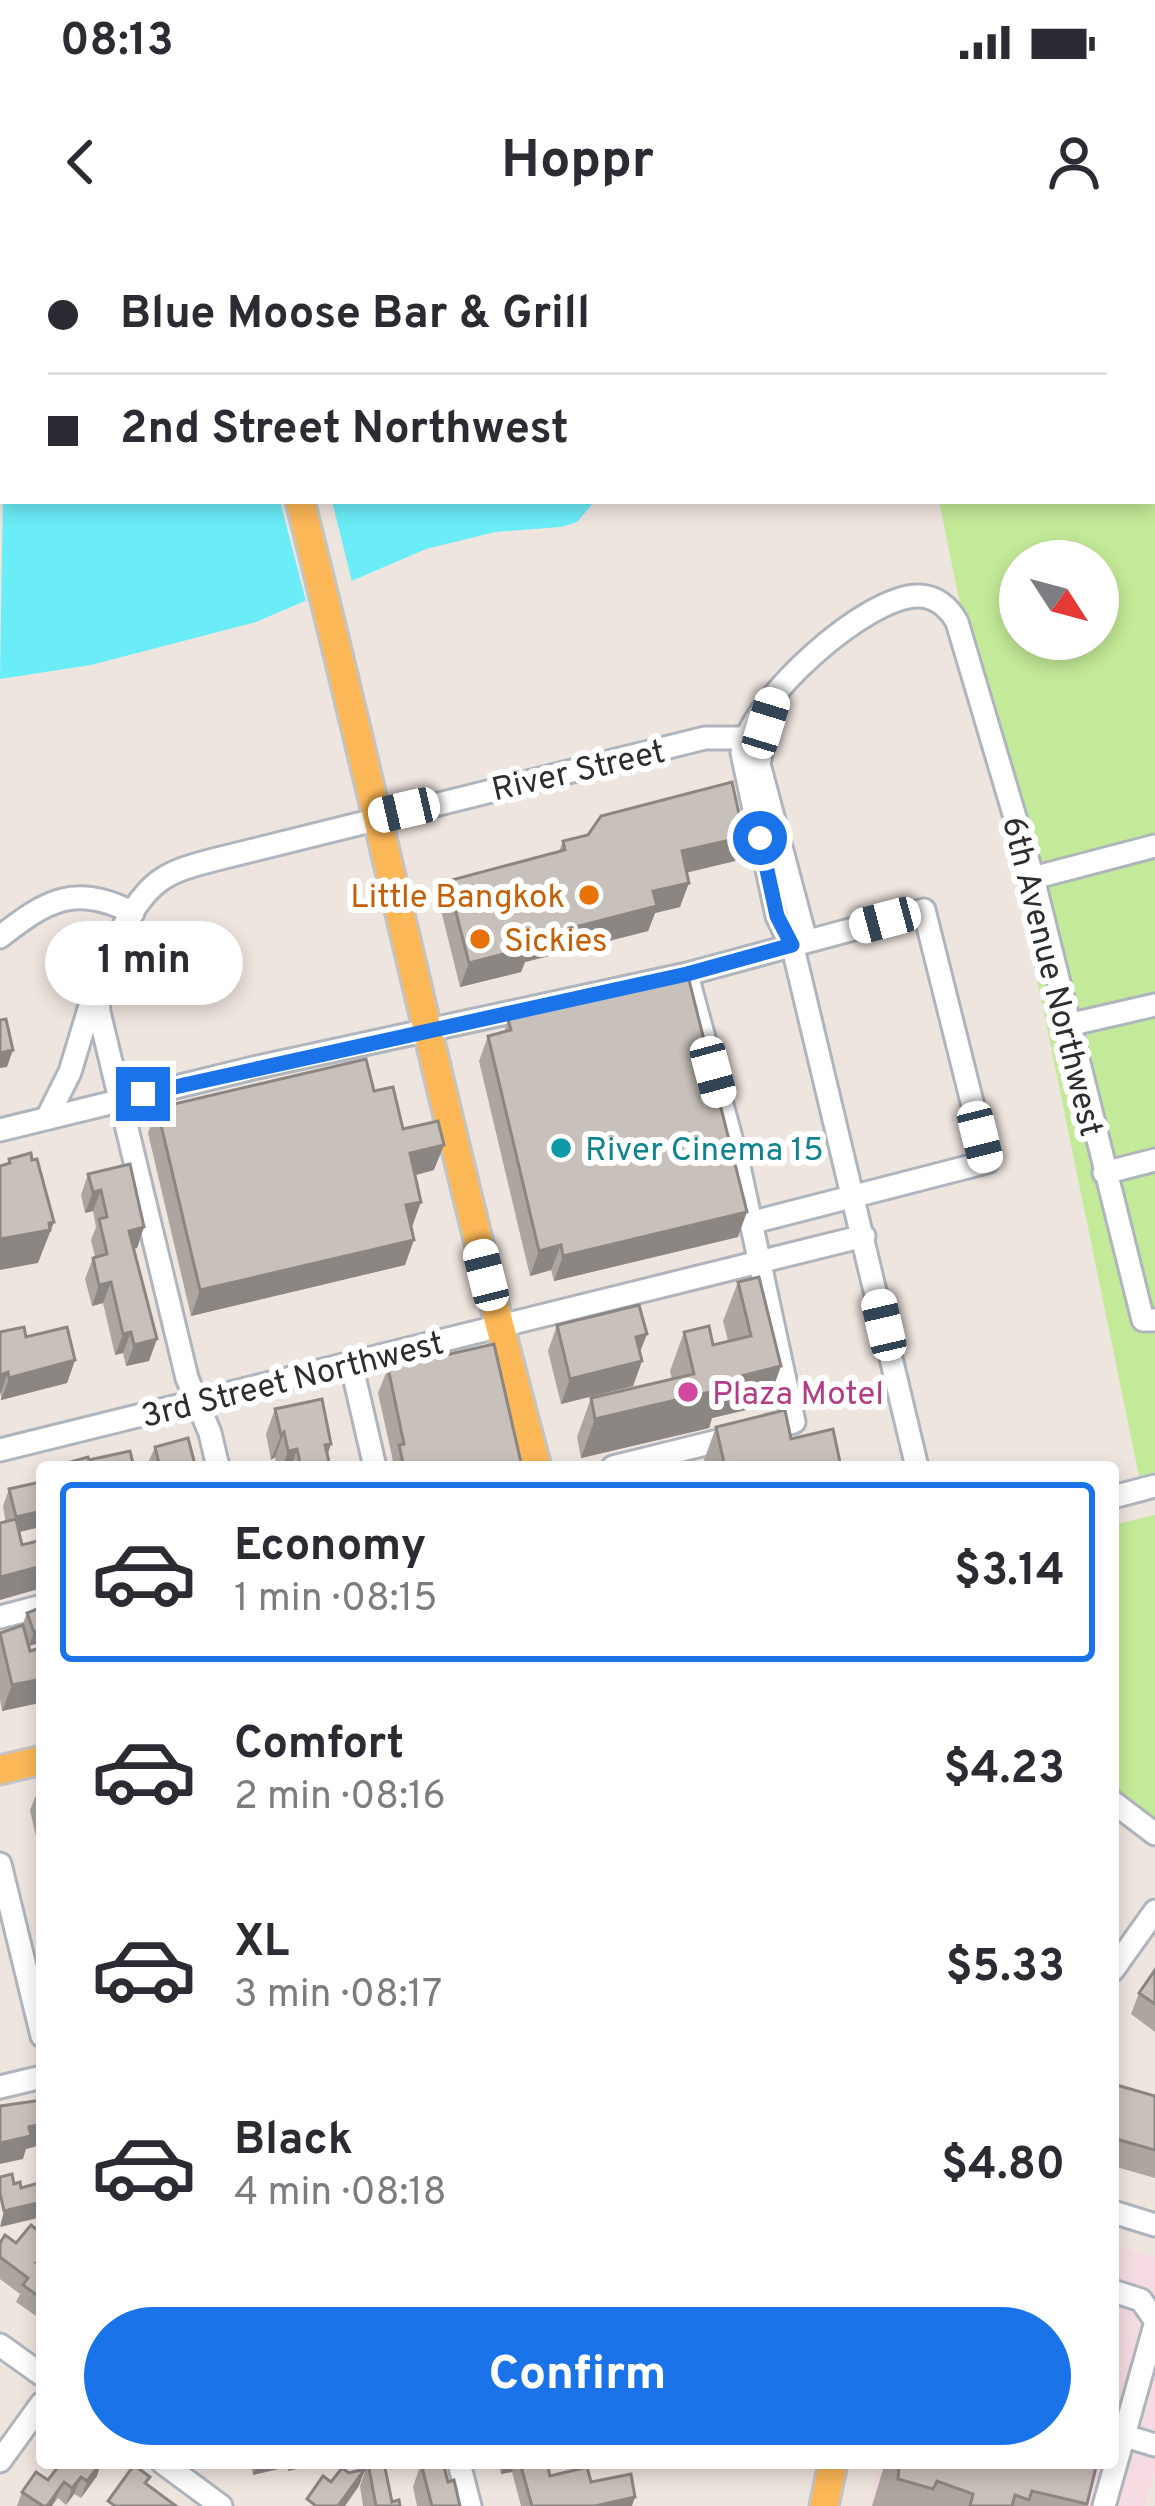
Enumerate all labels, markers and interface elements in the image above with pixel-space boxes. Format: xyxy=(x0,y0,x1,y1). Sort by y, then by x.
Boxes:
text: 08:13 xyxy=(60,14,174,71)
text: Hoppr xyxy=(501,128,654,197)
icon: back xyxy=(48,129,114,195)
icon: person xyxy=(1041,129,1107,195)
text: Blue Moose Bar & Grill xyxy=(120,287,590,344)
text: 2nd Street Northwest xyxy=(120,402,569,459)
north arrow xyxy=(999,540,1119,660)
map controls xyxy=(999,540,1119,660)
car xyxy=(738,683,794,763)
street label: River Street xyxy=(488,733,670,813)
car xyxy=(365,784,443,836)
route start xyxy=(733,811,787,865)
street label: 6th Avenue Northwest xyxy=(990,813,1110,1141)
place label: Little Bangkok xyxy=(350,878,565,920)
marker: Little Bangkok xyxy=(576,882,602,908)
car xyxy=(846,893,924,947)
callout: 1 min xyxy=(44,920,242,1004)
place label: Sickies xyxy=(504,922,607,964)
marker: Sickies xyxy=(467,926,493,952)
text: 1 min xyxy=(97,938,191,987)
car xyxy=(686,1033,740,1111)
route end xyxy=(116,1067,170,1121)
car xyxy=(954,1098,1006,1176)
place label: River Cinema 15 xyxy=(585,1131,824,1173)
marker: River Cinema 15 xyxy=(548,1135,574,1161)
car xyxy=(460,1236,512,1314)
car xyxy=(858,1286,910,1364)
street label: 3rd Street Northwest xyxy=(137,1324,449,1440)
place label: Plaza Motel xyxy=(712,1375,884,1417)
marker: Plaza Motel xyxy=(675,1379,701,1405)
icon: car xyxy=(90,1518,198,1626)
text: Economy xyxy=(234,1519,426,1576)
text: $3.14 xyxy=(954,1544,1065,1601)
text: 1 min · 08:15 xyxy=(234,1576,437,1625)
icon: car xyxy=(90,1716,198,1824)
text: Comfort xyxy=(234,1717,404,1774)
text: $4.23 xyxy=(944,1742,1065,1799)
text: 2 min · 08:16 xyxy=(234,1774,446,1823)
icon: car xyxy=(90,1914,198,2022)
text: XL xyxy=(234,1915,289,1972)
text: $5.33 xyxy=(945,1940,1065,1997)
text: 3 min · 08:17 xyxy=(234,1972,442,2021)
icon: car xyxy=(90,2112,198,2220)
text: Black xyxy=(234,2113,353,2170)
text: $4.80 xyxy=(941,2138,1065,2195)
text: 4 min · 08:18 xyxy=(234,2170,447,2219)
button: Confirm xyxy=(84,2307,1071,2445)

